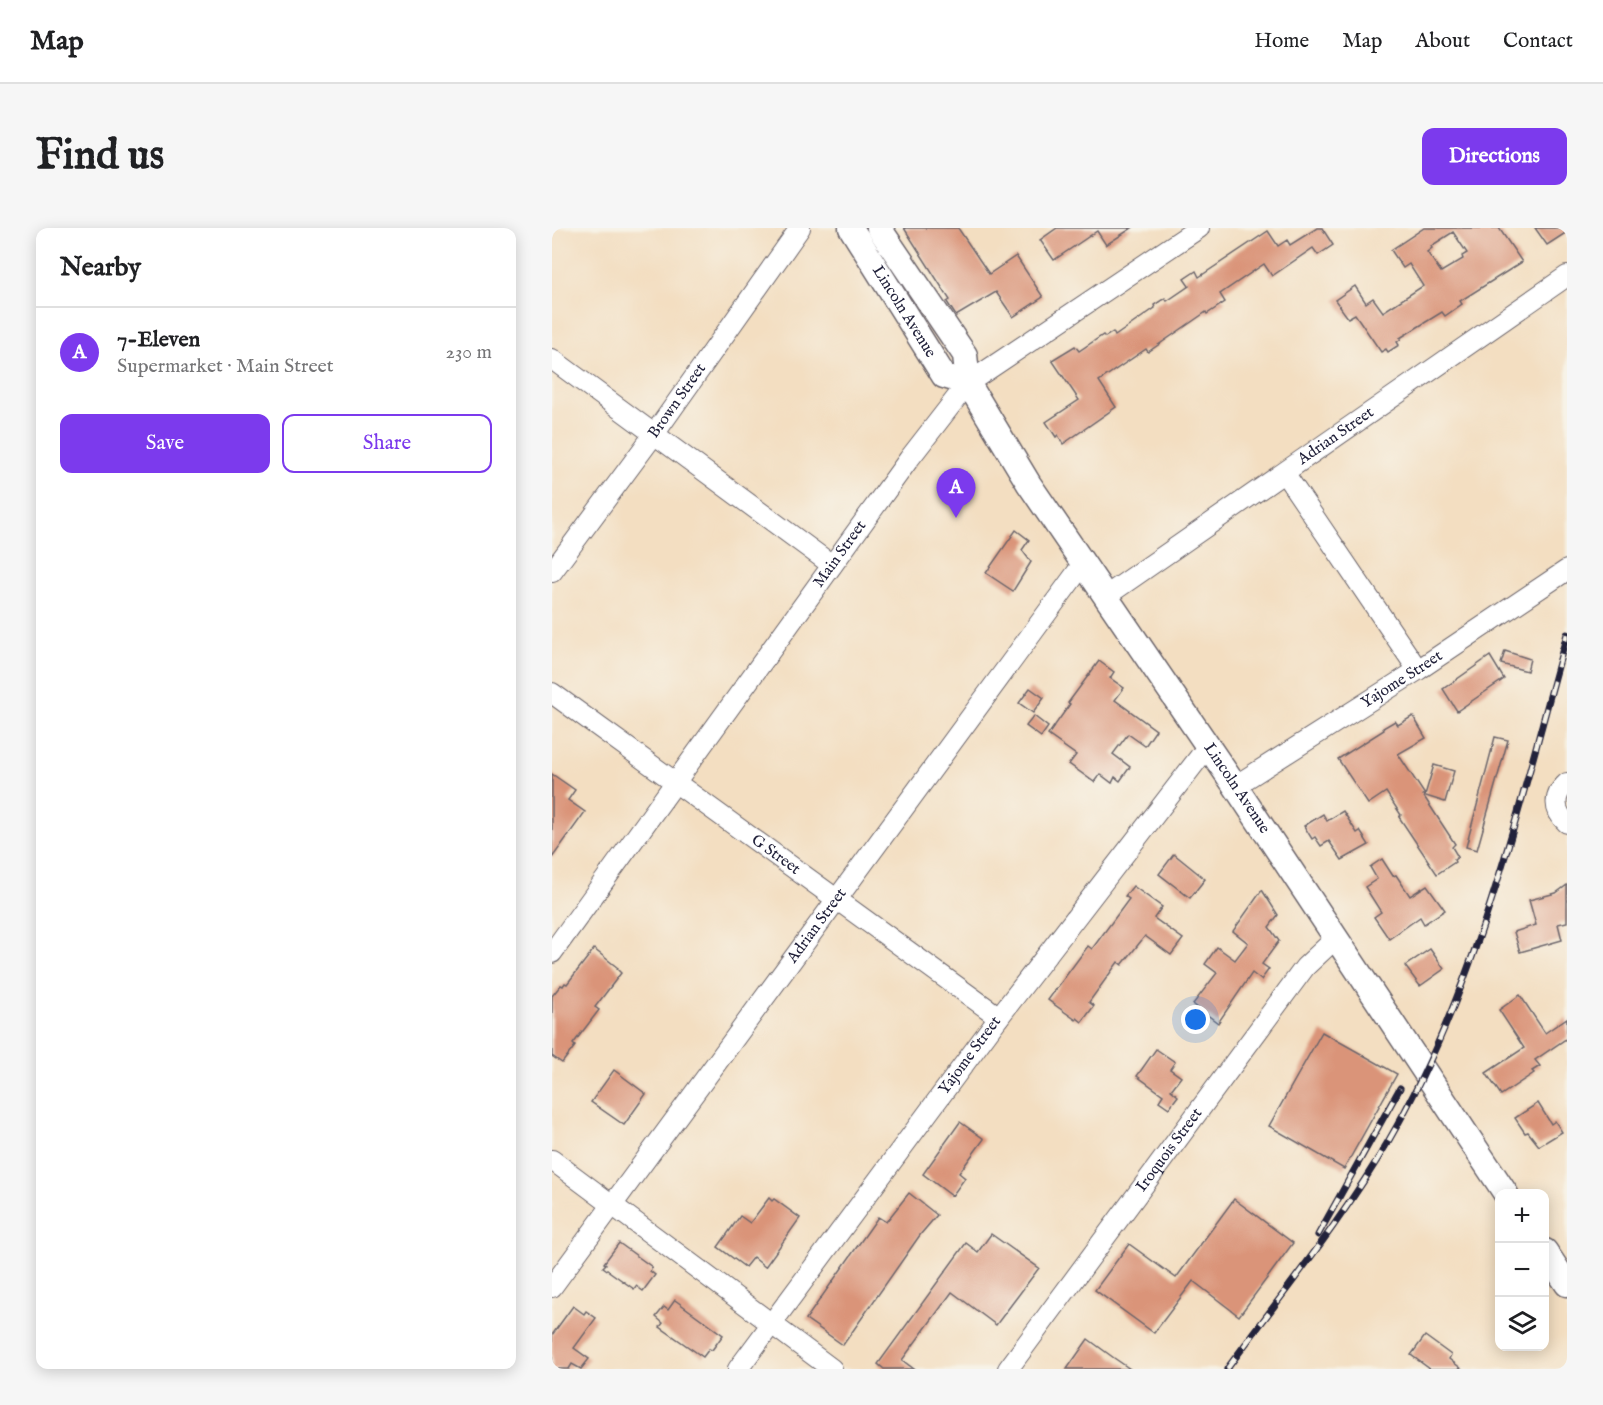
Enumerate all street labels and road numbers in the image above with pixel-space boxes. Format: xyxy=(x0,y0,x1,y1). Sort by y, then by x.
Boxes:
street label: Lincoln Avenue xyxy=(867,262,940,362)
street label: Brown Street xyxy=(644,359,711,443)
street label: Adrian Street xyxy=(1293,403,1378,470)
street label: Main Street xyxy=(809,516,871,592)
street label: Yajome Street xyxy=(1358,646,1447,713)
street label: Lincoln Avenue xyxy=(1199,739,1274,838)
street label: G Street xyxy=(747,830,804,880)
street label: Adrian Street xyxy=(782,884,852,968)
street label: Yajome Street xyxy=(935,1012,1006,1099)
street label: Iroquois Street xyxy=(1132,1104,1207,1196)

